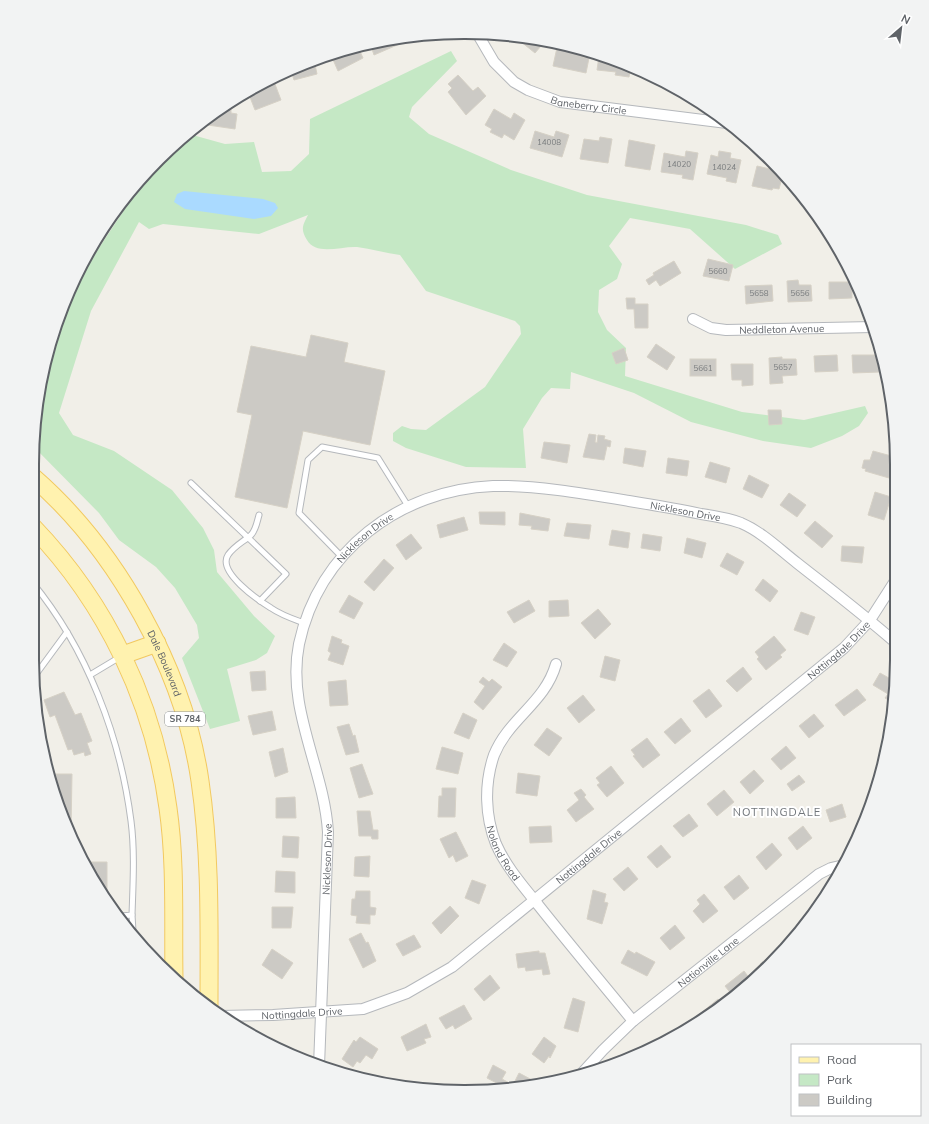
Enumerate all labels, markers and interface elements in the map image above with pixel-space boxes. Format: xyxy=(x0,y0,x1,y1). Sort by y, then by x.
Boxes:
north arrow xyxy=(881,8,921,48)
text: N xyxy=(899,11,913,27)
street label: Baneberry Circle xyxy=(549,93,627,117)
house number: 14008 xyxy=(537,137,561,147)
house number: 14020 xyxy=(667,159,691,169)
house number: 14024 xyxy=(712,162,736,172)
house number: 5660 xyxy=(708,266,728,276)
house number: 5658 xyxy=(749,288,769,298)
house number: 5656 xyxy=(790,288,810,298)
street label: Neddleton Avenue xyxy=(739,322,825,337)
house number: 5657 xyxy=(773,362,793,372)
house number: 5661 xyxy=(693,363,713,373)
street label: Nickleson Drive xyxy=(649,499,722,524)
street label: Nickleson Drive xyxy=(334,510,396,566)
street label: Nottingdale Drive xyxy=(805,618,873,682)
street label: Dale Boulevard xyxy=(144,628,184,698)
road number: SR 784 xyxy=(165,712,205,726)
district label: NOTTINGDALE xyxy=(733,805,821,819)
street label: Nickleson Drive xyxy=(320,823,335,895)
street label: Noland Road xyxy=(484,824,522,883)
street label: Nottingdale Drive xyxy=(553,826,624,887)
street label: Nationville Lane xyxy=(675,934,741,990)
street label: Nottingdale Drive xyxy=(261,1004,343,1022)
legend xyxy=(791,1044,921,1116)
text: Road xyxy=(827,1052,856,1067)
text: Park xyxy=(827,1072,853,1087)
text: Building xyxy=(827,1092,872,1107)

